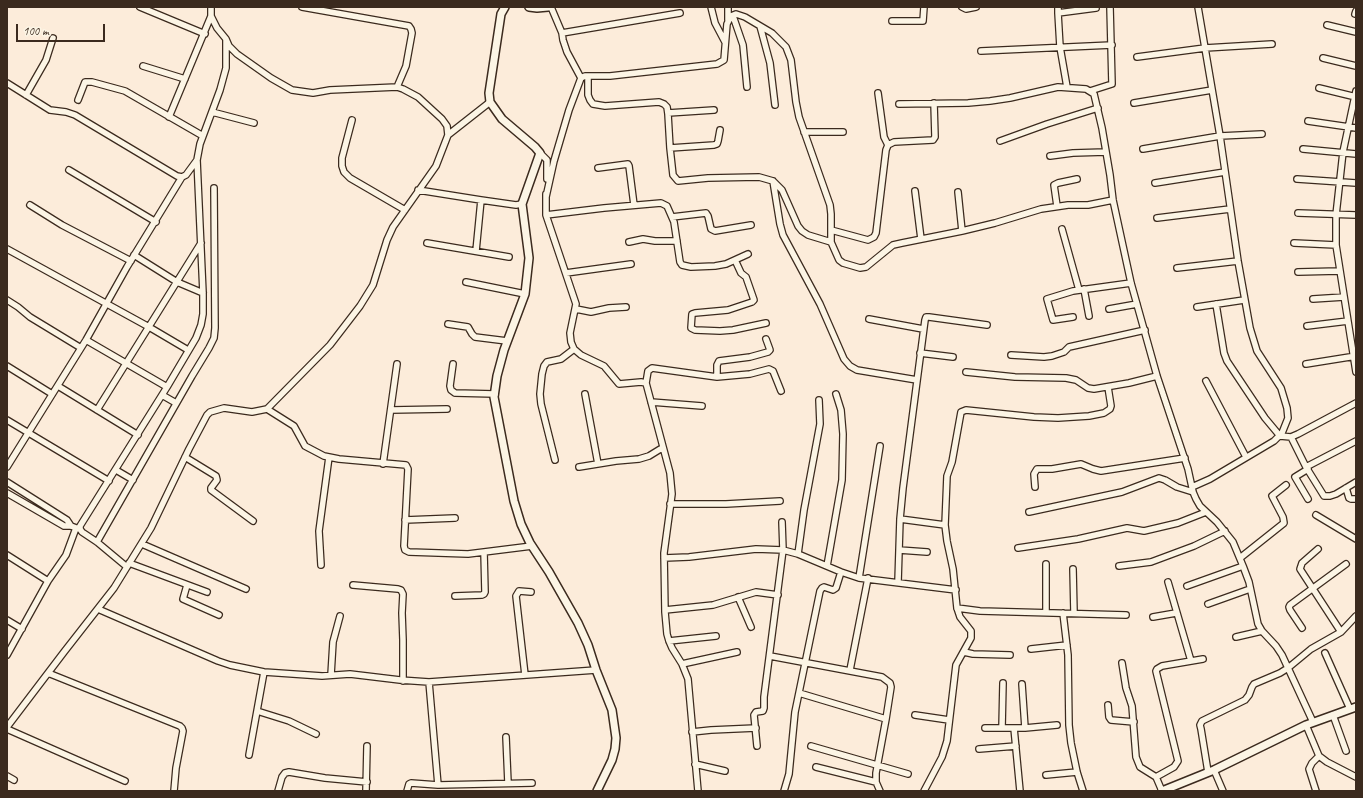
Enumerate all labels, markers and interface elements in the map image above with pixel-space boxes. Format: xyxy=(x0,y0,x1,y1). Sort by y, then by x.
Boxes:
scale bar xyxy=(18,16,107,42)
text: 100 m xyxy=(23,23,49,39)

